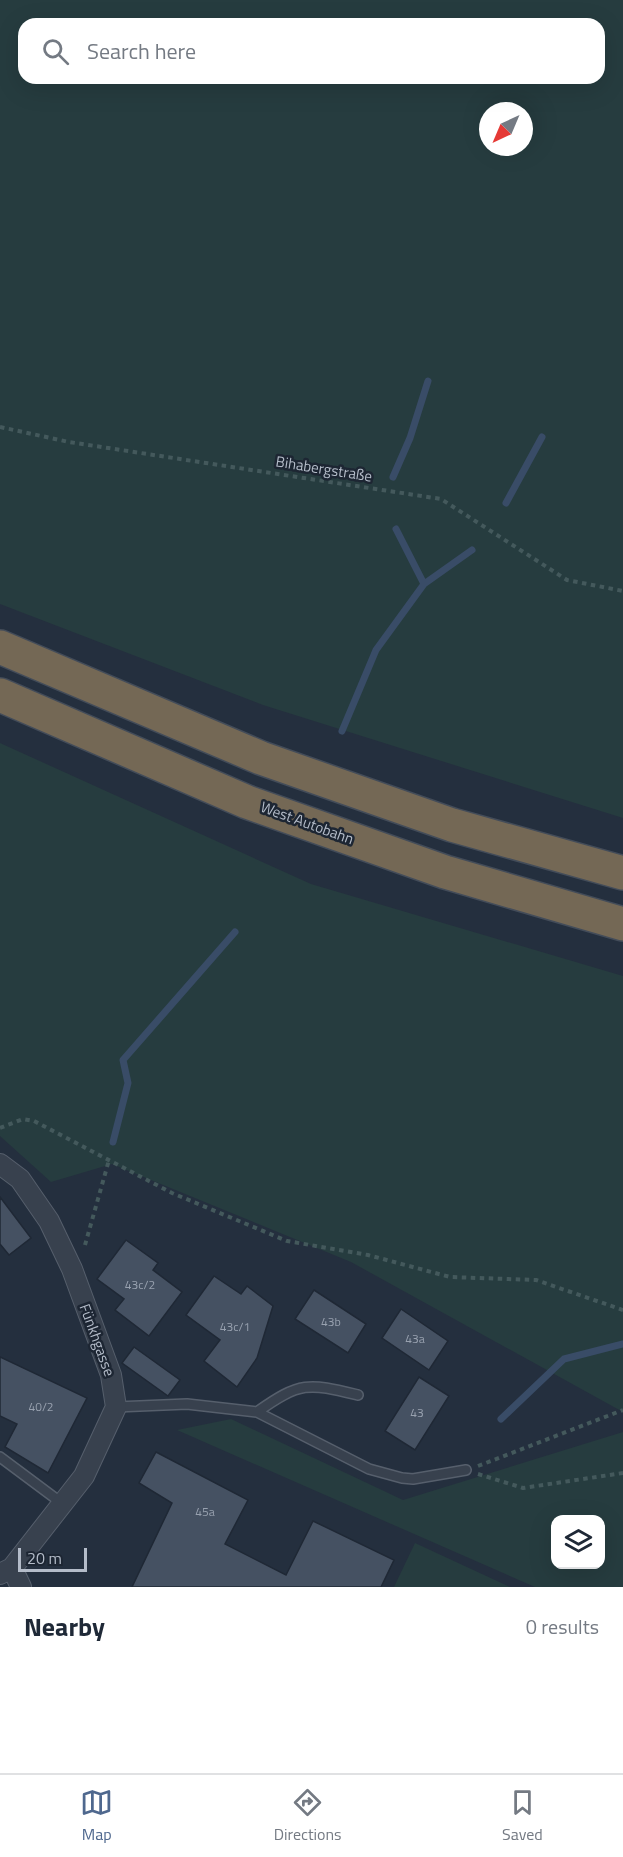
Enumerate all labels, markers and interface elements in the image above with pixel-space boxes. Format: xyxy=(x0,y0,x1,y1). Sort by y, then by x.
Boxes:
search box xyxy=(18,18,605,84)
text: Search here xyxy=(87,34,196,68)
icon: search xyxy=(39,35,72,68)
north arrow xyxy=(479,102,533,156)
street label: Bihabergstraße xyxy=(274,450,374,487)
street label: West Autobahn xyxy=(257,795,357,850)
house number: 43c/2 xyxy=(125,1275,155,1294)
street label: Fünkhgasse xyxy=(74,1300,121,1379)
house number: 43b xyxy=(321,1312,341,1331)
house number: 43c/1 xyxy=(220,1317,250,1336)
house number: 43a xyxy=(405,1329,425,1348)
house number: 40/2 xyxy=(28,1397,54,1416)
house number: 43 xyxy=(410,1403,424,1422)
house number: 45a xyxy=(195,1502,215,1521)
map controls xyxy=(551,1515,605,1569)
button: layers xyxy=(551,1515,605,1569)
scale bar xyxy=(18,1545,87,1572)
text: 20 m xyxy=(27,1546,62,1570)
text: Nearby xyxy=(24,1607,105,1646)
text: 0 results xyxy=(526,1611,599,1642)
tab: Map xyxy=(80,1786,113,1846)
tab: Directions xyxy=(274,1786,342,1846)
tab: Saved xyxy=(502,1786,543,1846)

